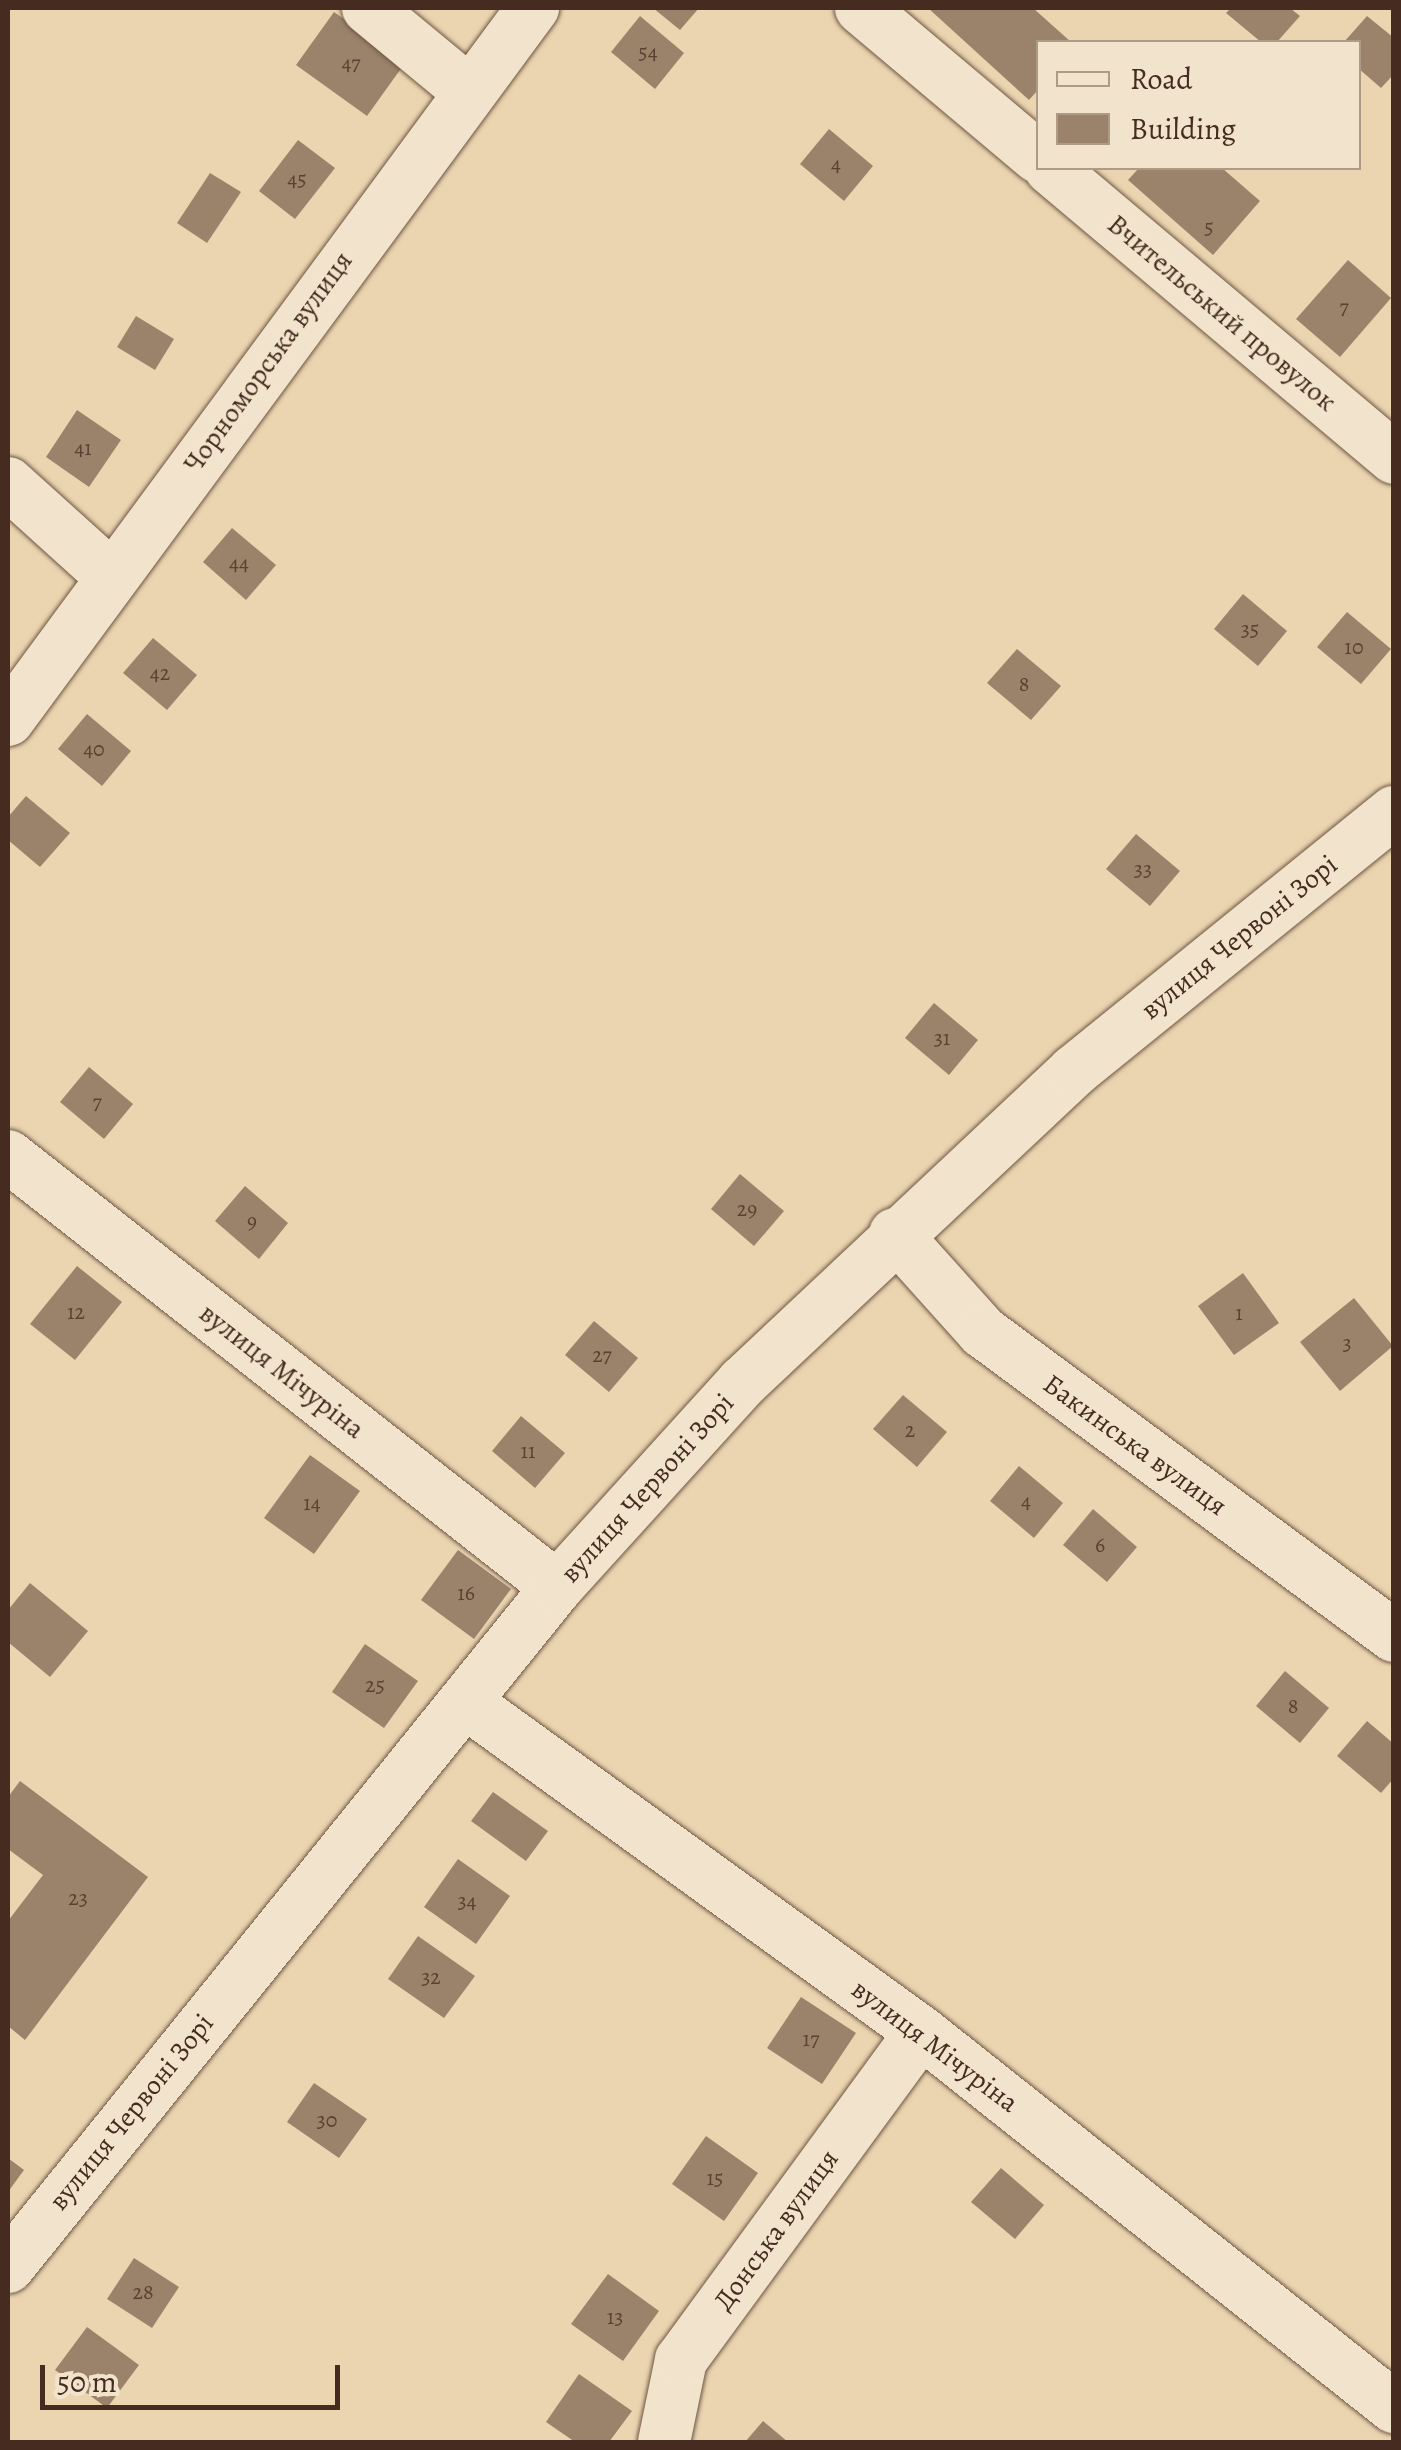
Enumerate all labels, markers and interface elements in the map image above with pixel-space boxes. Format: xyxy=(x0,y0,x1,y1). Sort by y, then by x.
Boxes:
house number: 54 xyxy=(638,40,658,66)
legend xyxy=(1036,40,1361,170)
house number: 47 xyxy=(341,51,361,77)
text: Road xyxy=(1130,59,1192,99)
text: Building xyxy=(1130,109,1236,149)
house number: 4 xyxy=(831,152,841,178)
house number: 45 xyxy=(287,167,307,193)
street label: Вчительський провулок xyxy=(1101,207,1343,419)
house number: 5 xyxy=(1204,215,1214,241)
street label: Чорноморська вулиця xyxy=(176,245,360,479)
house number: 7 xyxy=(1339,295,1349,321)
house number: 41 xyxy=(74,436,92,462)
house number: 44 xyxy=(229,551,249,577)
house number: 35 xyxy=(1241,617,1259,643)
house number: 10 xyxy=(1344,635,1364,661)
house number: 42 xyxy=(150,661,170,687)
house number: 8 xyxy=(1019,672,1029,698)
house number: 40 xyxy=(83,737,105,763)
street label: вулиця Червоні Зорі xyxy=(1134,847,1344,1027)
house number: 33 xyxy=(1134,857,1152,883)
house number: 31 xyxy=(934,1026,950,1052)
house number: 7 xyxy=(92,1090,102,1116)
house number: 29 xyxy=(737,1197,757,1223)
house number: 9 xyxy=(247,1209,257,1235)
street label: вулиця Мічуріна xyxy=(193,1296,371,1446)
house number: 12 xyxy=(67,1300,85,1326)
house number: 1 xyxy=(1235,1301,1243,1327)
house number: 3 xyxy=(1342,1331,1352,1357)
house number: 27 xyxy=(592,1343,612,1369)
street label: Бакинська вулиця xyxy=(1037,1367,1233,1523)
street label: вулиця Червоні Зорі xyxy=(553,1386,741,1590)
house number: 2 xyxy=(905,1418,915,1444)
house number: 11 xyxy=(520,1439,536,1465)
house number: 4 xyxy=(1021,1489,1031,1515)
house number: 14 xyxy=(303,1491,321,1517)
house number: 6 xyxy=(1095,1533,1105,1559)
house number: 16 xyxy=(457,1581,475,1607)
house number: 25 xyxy=(365,1673,385,1699)
house number: 8 xyxy=(1288,1694,1298,1720)
house number: 23 xyxy=(68,1886,88,1912)
house number: 34 xyxy=(457,1889,477,1915)
house number: 32 xyxy=(421,1965,441,1991)
street label: вулиця Мічуріна xyxy=(845,1972,1025,2120)
street label: вулиця Червоні Зорі xyxy=(41,2007,221,2217)
house number: 17 xyxy=(803,2027,819,2053)
house number: 30 xyxy=(317,2108,337,2134)
street label: Донська вулиця xyxy=(706,2143,846,2317)
house number: 15 xyxy=(707,2166,723,2192)
house number: 28 xyxy=(132,2280,154,2306)
house number: 13 xyxy=(607,2305,623,2331)
scale bar xyxy=(45,2345,345,2407)
text: 50 m xyxy=(57,2362,117,2402)

